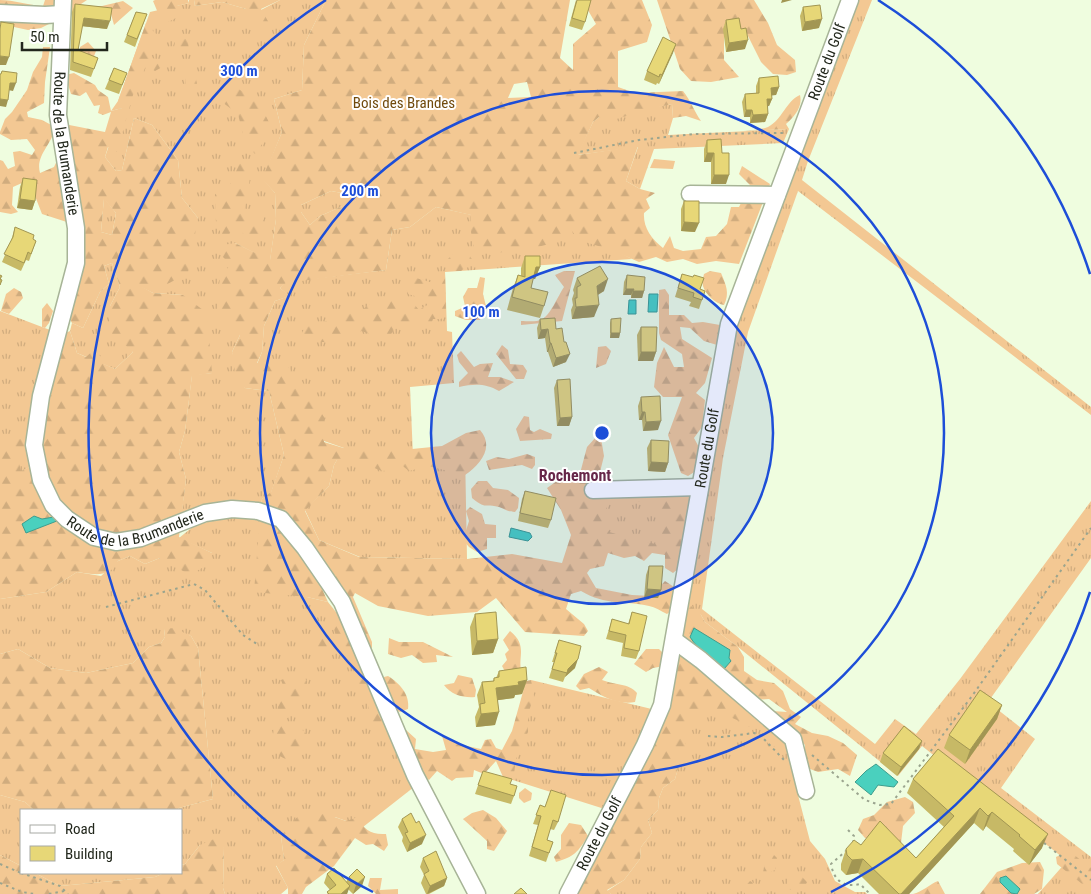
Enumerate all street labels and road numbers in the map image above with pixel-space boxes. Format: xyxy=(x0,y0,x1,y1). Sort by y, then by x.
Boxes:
street label: Route du Golf xyxy=(804,21,850,103)
street label: Route de la Brumanderie xyxy=(49,71,83,217)
street label: Route du Golf xyxy=(691,407,723,489)
street label: Route de la Brumanderie xyxy=(63,503,209,523)
street label: Route du Golf xyxy=(573,793,626,873)

